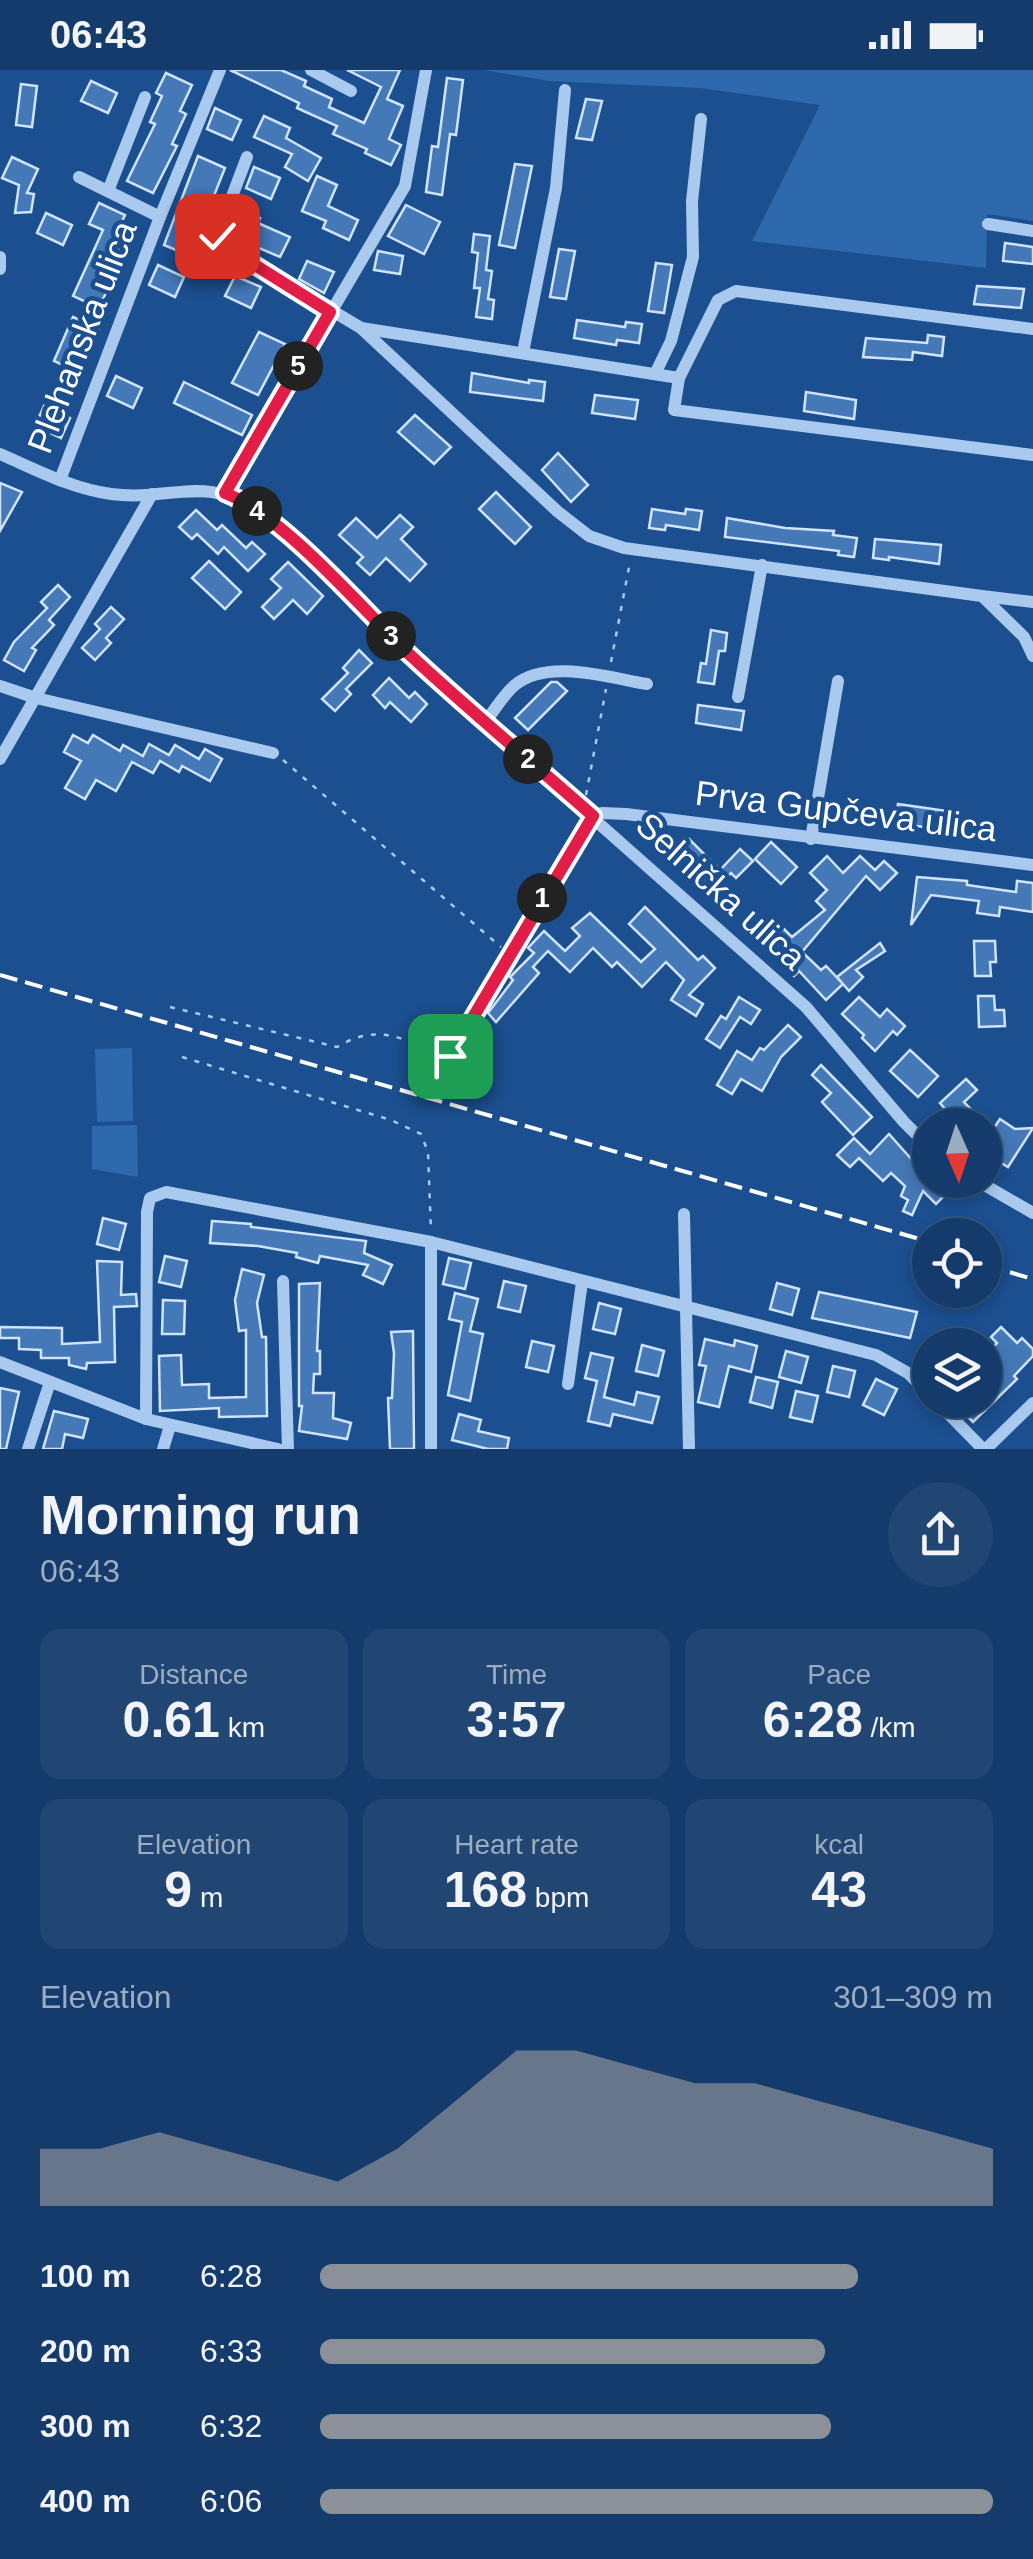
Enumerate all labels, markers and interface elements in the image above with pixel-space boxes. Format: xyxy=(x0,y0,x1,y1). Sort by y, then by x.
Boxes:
text: 06:43 xyxy=(50,14,147,56)
pin xyxy=(175,194,260,279)
icon: check xyxy=(190,209,245,264)
street label: Plehanska ulica xyxy=(19,215,144,458)
pin: 5 xyxy=(273,341,323,391)
text: 5 xyxy=(290,350,306,381)
pin: 4 xyxy=(232,486,282,536)
text: 4 xyxy=(249,495,265,526)
pin: 3 xyxy=(366,611,416,661)
text: 3 xyxy=(383,620,399,651)
pin: 2 xyxy=(503,734,553,784)
text: 2 xyxy=(520,743,536,774)
street label: Prva Gupčeva ulica xyxy=(693,773,1000,848)
street label: Selnička ulica xyxy=(629,805,814,977)
pin: 1 xyxy=(517,873,567,923)
text: 1 xyxy=(534,882,550,913)
pin xyxy=(408,1014,493,1099)
icon: arrive xyxy=(423,1029,478,1084)
north arrow xyxy=(912,1108,1002,1198)
map controls xyxy=(912,1108,1002,1418)
button: locate xyxy=(912,1218,1002,1308)
button: layers xyxy=(912,1328,1002,1418)
button: share xyxy=(888,1482,993,1587)
text: Morning run xyxy=(40,1484,361,1546)
text: 06:43 xyxy=(40,1553,120,1589)
text: Distance xyxy=(139,1659,248,1690)
text: Time xyxy=(486,1659,547,1690)
text: Pace xyxy=(807,1659,871,1690)
text: 0.61 xyxy=(123,1692,220,1748)
text: 3:57 xyxy=(466,1692,567,1748)
text: 6:28 xyxy=(763,1692,863,1748)
text: km xyxy=(220,1712,265,1743)
text: /km xyxy=(863,1712,916,1743)
text: Elevation xyxy=(136,1829,251,1860)
text: Heart rate xyxy=(454,1829,579,1860)
text: kcal xyxy=(814,1829,864,1860)
text: 9 xyxy=(164,1862,192,1918)
text: 168 xyxy=(444,1862,527,1918)
text: 43 xyxy=(811,1862,867,1918)
text: m xyxy=(192,1882,223,1913)
text: bpm xyxy=(527,1882,589,1913)
text: Elevation xyxy=(40,1979,172,2015)
text: 301–309 m xyxy=(833,1979,993,2015)
text: 100 m xyxy=(40,2258,131,2294)
text: 6:28 xyxy=(200,2258,262,2294)
text: 200 m xyxy=(40,2333,131,2369)
text: 6:33 xyxy=(200,2333,262,2369)
text: 300 m xyxy=(40,2408,131,2444)
text: 6:32 xyxy=(200,2408,262,2444)
text: 400 m xyxy=(40,2483,131,2519)
text: 6:06 xyxy=(200,2483,262,2519)

